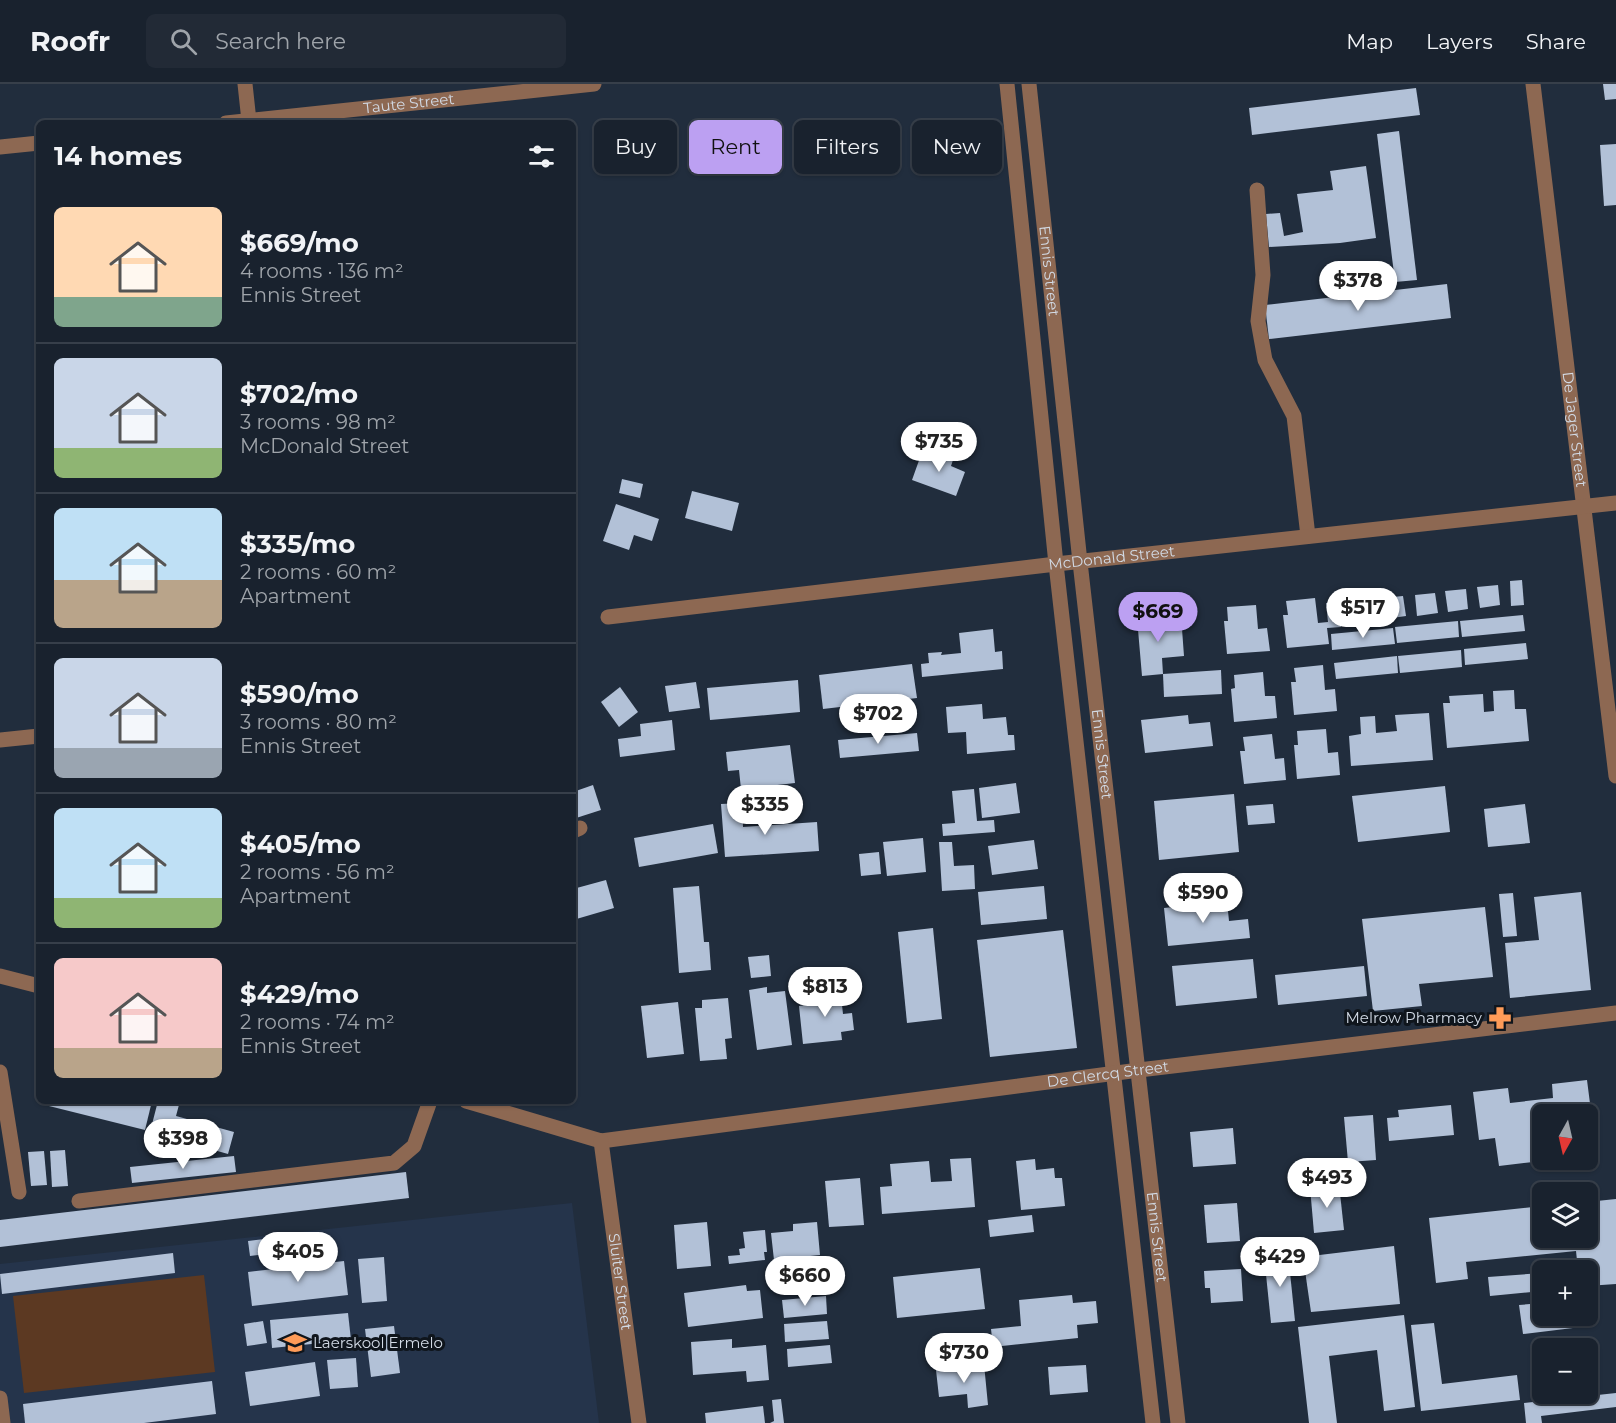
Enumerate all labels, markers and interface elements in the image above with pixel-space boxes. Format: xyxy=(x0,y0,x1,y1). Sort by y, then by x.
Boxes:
search box xyxy=(146,14,566,68)
text: Roofr xyxy=(30,24,110,58)
icon: search xyxy=(167,25,200,58)
text: Search here xyxy=(215,28,346,55)
text: Map xyxy=(1346,29,1393,54)
text: Layers xyxy=(1426,29,1493,54)
text: Share xyxy=(1526,29,1586,54)
street label: Taute Street xyxy=(363,89,455,117)
chip: Buy xyxy=(594,120,677,174)
chip: Rent xyxy=(689,120,782,174)
chip: Filters xyxy=(794,120,900,174)
chip: New xyxy=(912,120,1002,174)
text: 14 homes xyxy=(54,140,182,172)
icon: filters xyxy=(525,140,558,173)
street label: Ennis Street xyxy=(1035,225,1064,317)
text: $669/mo xyxy=(240,227,359,259)
icon: home xyxy=(102,231,174,303)
text: 4 rooms · 136 m² xyxy=(240,259,404,283)
pin: $378 xyxy=(1322,261,1394,312)
text: $378 xyxy=(1333,268,1383,292)
text: Ennis Street xyxy=(240,283,361,307)
street label: De Jager Street xyxy=(1559,371,1591,488)
text: $702/mo xyxy=(240,378,358,410)
icon: home xyxy=(102,382,174,454)
text: 3 rooms · 98 m² xyxy=(240,410,396,434)
pin: $735 xyxy=(903,422,975,473)
text: $735 xyxy=(915,429,963,453)
text: McDonald Street xyxy=(240,434,409,458)
text: $335/mo xyxy=(240,528,355,560)
icon: home xyxy=(102,532,174,604)
street label: McDonald Street xyxy=(1047,541,1176,574)
text: 2 rooms · 60 m² xyxy=(240,560,396,584)
text: Apartment xyxy=(240,584,351,608)
pin: $517 xyxy=(1327,588,1399,639)
pin: $669 xyxy=(1122,592,1194,643)
text: $517 xyxy=(1341,595,1385,619)
text: $669 xyxy=(1133,599,1183,623)
text: $590/mo xyxy=(240,678,359,710)
icon: home xyxy=(102,682,174,754)
pin: $702 xyxy=(842,694,914,745)
text: $702 xyxy=(853,701,903,725)
street label: Ennis Street xyxy=(1088,708,1117,800)
text: 3 rooms · 80 m² xyxy=(240,710,397,734)
text: Ennis Street xyxy=(240,734,361,758)
pin: $335 xyxy=(729,785,801,836)
text: $335 xyxy=(741,792,789,816)
text: $405/mo xyxy=(240,828,361,860)
icon: home xyxy=(102,832,174,904)
text: 2 rooms · 56 m² xyxy=(240,860,395,884)
pin: $590 xyxy=(1167,873,1239,924)
text: $590 xyxy=(1178,880,1228,904)
text: Apartment xyxy=(240,884,351,908)
pin: $813 xyxy=(789,967,861,1018)
text: $813 xyxy=(802,974,848,998)
text: $429/mo xyxy=(240,978,359,1010)
icon: home xyxy=(102,982,174,1054)
pharmacy icon: Melrow Pharmacy xyxy=(1487,1005,1513,1031)
place label: Melrow Pharmacy xyxy=(1346,1008,1483,1027)
text: 2 rooms · 74 m² xyxy=(240,1010,395,1034)
text: Ennis Street xyxy=(240,1034,361,1058)
street label: De Clercq Street xyxy=(1046,1057,1170,1091)
north arrow xyxy=(1532,1104,1598,1170)
map controls xyxy=(1532,1104,1598,1404)
pin: $398 xyxy=(147,1119,219,1170)
text: $398 xyxy=(158,1126,208,1150)
pin: $493 xyxy=(1291,1158,1363,1209)
text: $493 xyxy=(1301,1165,1353,1189)
button: layers xyxy=(1532,1182,1598,1248)
street label: Ennis Street xyxy=(1143,1191,1172,1283)
pin: $405 xyxy=(262,1232,334,1283)
street label: Sluiter Street xyxy=(605,1232,636,1331)
pin: $429 xyxy=(1244,1237,1316,1288)
text: $405 xyxy=(272,1239,324,1263)
text: $429 xyxy=(1254,1244,1306,1268)
pin: $660 xyxy=(769,1256,841,1307)
button: + xyxy=(1532,1260,1598,1326)
text: $660 xyxy=(779,1263,831,1287)
school or university icon: Laerskool Ermelo xyxy=(282,1330,308,1356)
place label: Laerskool Ermelo xyxy=(313,1333,443,1352)
pin: $730 xyxy=(928,1333,1000,1384)
button: − xyxy=(1532,1338,1598,1404)
text: $730 xyxy=(939,1340,989,1364)

